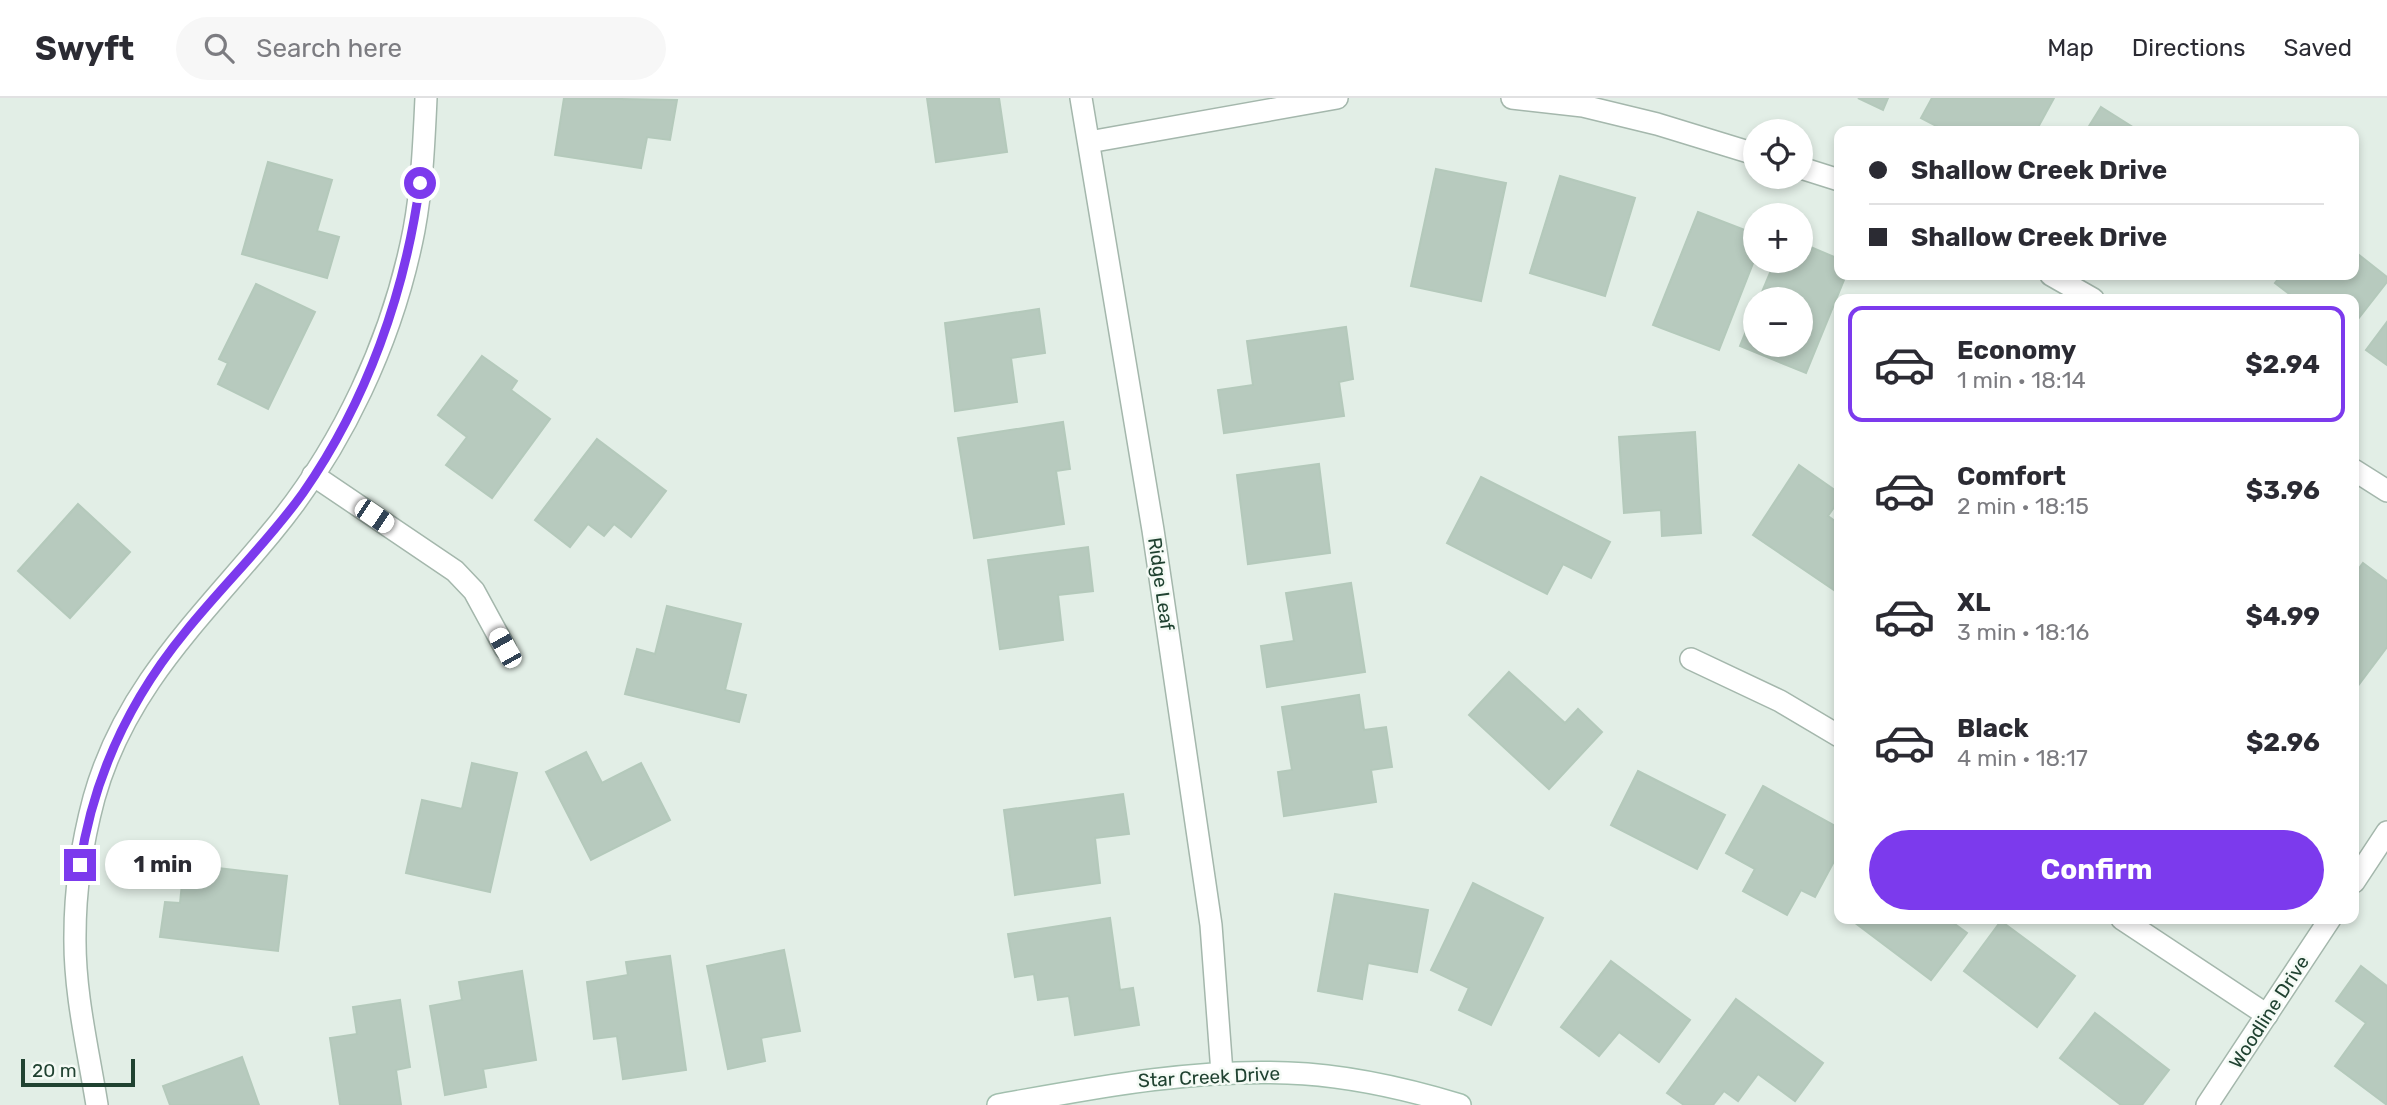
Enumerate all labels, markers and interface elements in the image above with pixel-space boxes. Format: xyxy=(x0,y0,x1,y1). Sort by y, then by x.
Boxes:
search box xyxy=(176,17,666,80)
text: Swyft xyxy=(35,29,134,68)
icon: search xyxy=(200,29,238,67)
text: Search here xyxy=(256,33,402,64)
text: Map xyxy=(2047,34,2094,62)
text: Directions xyxy=(2132,34,2245,62)
text: Saved xyxy=(2283,34,2352,62)
map controls xyxy=(1743,119,1813,357)
button: locate xyxy=(1743,119,1813,189)
text: Shallow Creek Drive xyxy=(1911,155,2167,186)
route start xyxy=(404,167,436,199)
button: + xyxy=(1743,203,1813,273)
text: Shallow Creek Drive xyxy=(1911,222,2167,253)
button: − xyxy=(1743,287,1813,357)
icon: car xyxy=(1873,333,1936,396)
text: Economy xyxy=(1957,335,2076,366)
text: $2.94 xyxy=(2245,349,2320,380)
text: 1 min · 18:14 xyxy=(1957,366,2086,394)
icon: car xyxy=(1873,459,1936,522)
text: Comfort xyxy=(1957,461,2066,492)
text: $3.96 xyxy=(2246,475,2320,506)
text: 2 min · 18:15 xyxy=(1957,492,2089,520)
car xyxy=(351,496,398,536)
street label: Ridge Leaf xyxy=(1143,536,1179,633)
icon: car xyxy=(1873,585,1936,648)
text: XL xyxy=(1957,587,1990,618)
text: $4.99 xyxy=(2245,601,2320,632)
text: 3 min · 18:16 xyxy=(1957,618,2089,646)
car xyxy=(486,625,525,671)
icon: car xyxy=(1873,711,1936,774)
text: Black xyxy=(1957,713,2029,744)
text: $2.96 xyxy=(2246,727,2320,758)
text: 4 min · 18:17 xyxy=(1957,744,2088,772)
button: Confirm xyxy=(1869,830,2324,910)
callout: 1 min xyxy=(104,840,220,890)
route end xyxy=(64,849,96,881)
text: 1 min xyxy=(134,850,192,878)
street label: Woodline Drive xyxy=(2224,951,2314,1073)
scale bar xyxy=(21,1056,135,1088)
text: 20 m xyxy=(32,1059,77,1082)
street label: Star Creek Drive xyxy=(1137,1062,1281,1092)

